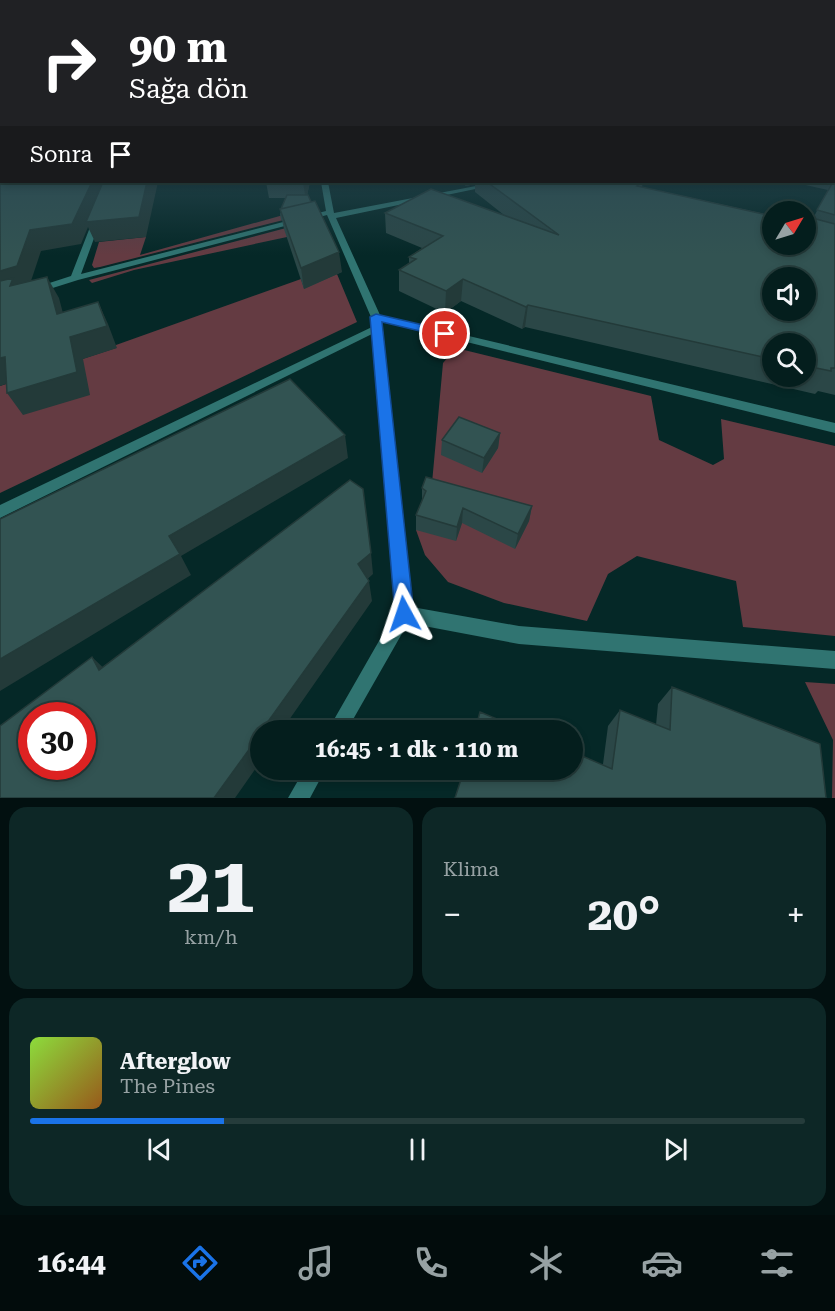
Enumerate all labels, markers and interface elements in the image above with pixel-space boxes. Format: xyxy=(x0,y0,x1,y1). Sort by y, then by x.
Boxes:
text: 90 m xyxy=(129,23,227,72)
icon: right xyxy=(30,24,108,102)
text: Sağa dön xyxy=(129,73,248,105)
icon: arrive xyxy=(104,138,137,171)
text: Sonra xyxy=(30,142,92,167)
north arrow xyxy=(762,201,816,255)
map controls xyxy=(762,201,816,387)
button: sound xyxy=(762,267,816,321)
pin xyxy=(419,308,470,359)
icon: arrive xyxy=(428,317,461,350)
button: search xyxy=(762,333,816,387)
position arrow xyxy=(372,582,436,646)
speed limit sign: 30 xyxy=(18,702,96,780)
text: 16:45 · 1 dk · 110 m xyxy=(315,737,518,762)
text: 21 xyxy=(167,840,255,931)
text: Klima xyxy=(443,857,499,881)
text: 20° xyxy=(588,888,660,941)
text: − xyxy=(443,895,461,934)
text: + xyxy=(787,895,805,934)
text: km/h xyxy=(184,925,238,949)
text: Afterglow xyxy=(120,1049,231,1074)
text: The Pines xyxy=(120,1074,215,1098)
icon: previous xyxy=(143,1133,176,1166)
icon: pause xyxy=(401,1133,434,1166)
icon: next xyxy=(659,1133,692,1166)
icon: directions xyxy=(179,1242,221,1284)
icon: music xyxy=(295,1242,337,1284)
icon: phone xyxy=(410,1242,452,1284)
icon: climate xyxy=(525,1242,567,1284)
icon: car xyxy=(641,1242,683,1284)
icon: filters xyxy=(756,1242,798,1284)
text: 16:44 xyxy=(37,1247,106,1279)

